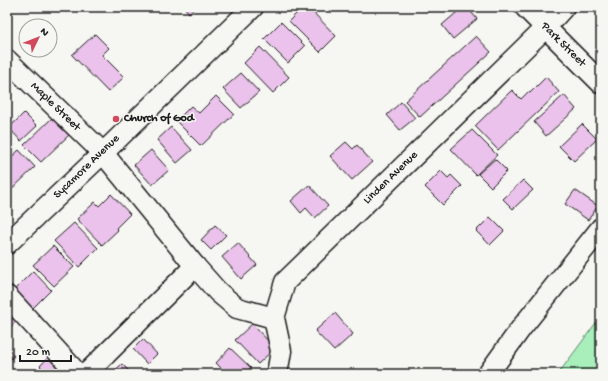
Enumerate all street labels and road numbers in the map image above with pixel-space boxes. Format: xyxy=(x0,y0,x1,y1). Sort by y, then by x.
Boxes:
street label: Park Street xyxy=(537,19,589,71)
street label: Maple Street xyxy=(27,80,84,135)
street label: Sycamore Avenue xyxy=(51,131,123,202)
street label: Linden Avenue xyxy=(361,148,422,208)

